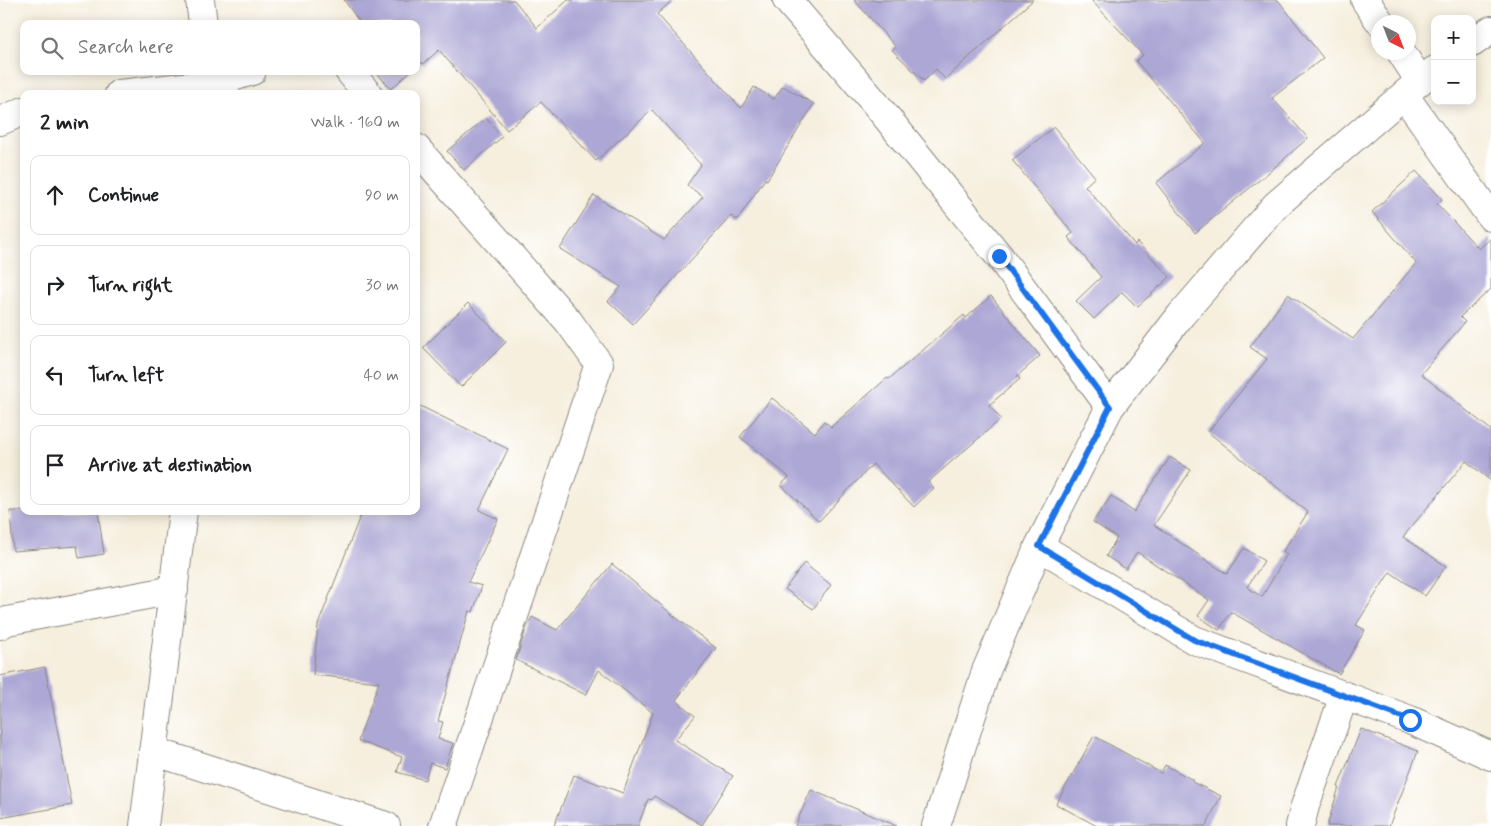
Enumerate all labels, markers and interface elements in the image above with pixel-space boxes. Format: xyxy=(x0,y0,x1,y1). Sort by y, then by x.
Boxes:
north arrow xyxy=(1371,15,1416,60)
map controls xyxy=(1431,15,1476,105)
button: + xyxy=(1431,15,1476,60)
search box xyxy=(20,20,420,75)
icon: search xyxy=(38,34,66,62)
text: Search here xyxy=(78,35,174,60)
button: − xyxy=(1431,60,1476,105)
text: 2 min xyxy=(40,109,89,137)
text: Walk · 160 m xyxy=(310,112,400,133)
icon: ahead xyxy=(41,181,69,209)
text: Continue xyxy=(88,183,159,208)
text: 90 m xyxy=(365,185,399,206)
route end xyxy=(988,245,1011,268)
icon: right xyxy=(41,271,69,299)
text: Turn right xyxy=(88,273,172,298)
text: 30 m xyxy=(366,275,399,296)
icon: left xyxy=(41,361,69,389)
text: Turn left xyxy=(88,363,164,388)
text: 40 m xyxy=(363,365,399,386)
icon: arrive xyxy=(41,451,69,479)
text: Arrive at destination xyxy=(88,453,252,478)
route start xyxy=(1399,709,1422,732)

